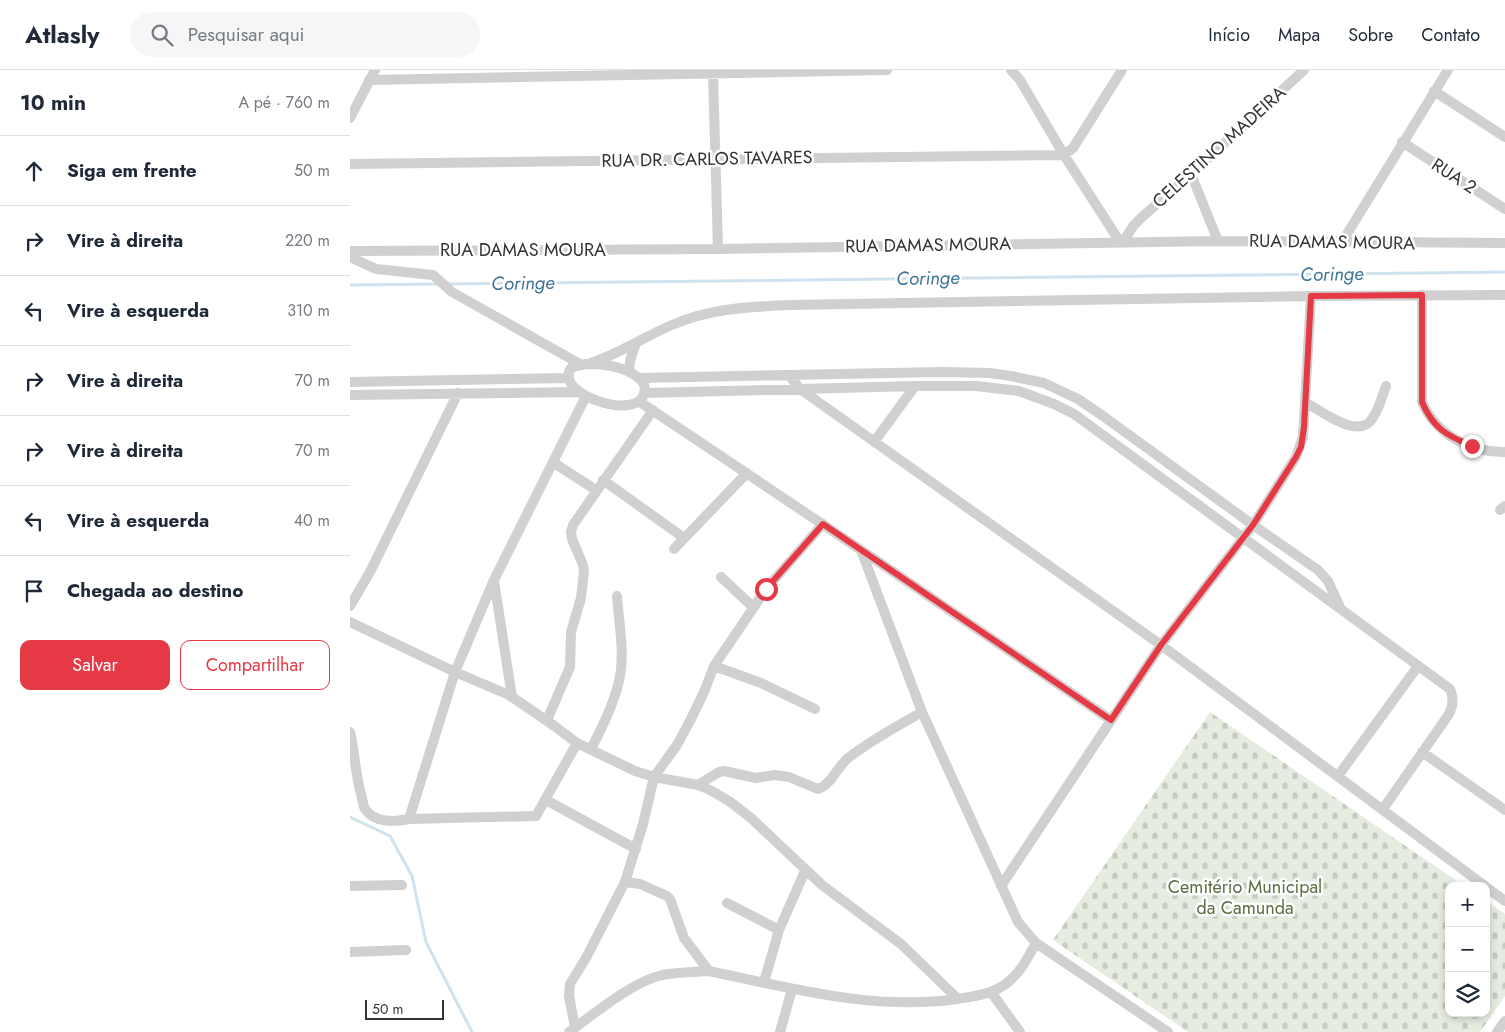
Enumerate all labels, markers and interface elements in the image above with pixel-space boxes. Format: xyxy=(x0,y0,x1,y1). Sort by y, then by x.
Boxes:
search box xyxy=(130,12,480,57)
text: Atlasly xyxy=(25,17,100,52)
icon: search xyxy=(148,21,176,49)
text: Pesquisar aqui xyxy=(188,21,305,48)
text: Início xyxy=(1208,22,1250,48)
text: Mapa xyxy=(1278,22,1320,48)
text: Sobre xyxy=(1348,22,1393,48)
text: Contato xyxy=(1421,22,1480,48)
street label: CELESTINO MADEIRA xyxy=(1147,80,1291,214)
text: 10 min xyxy=(20,88,86,118)
text: A pé · 760 m xyxy=(238,91,330,114)
street label: RUA DR. CARLOS TAVARES xyxy=(601,144,813,174)
street label: RUA 2 xyxy=(1426,152,1482,200)
icon: ahead xyxy=(20,157,48,185)
text: Siga em frente xyxy=(67,157,197,184)
text: 50 m xyxy=(294,159,330,182)
icon: right xyxy=(20,227,48,255)
text: Vire à direita xyxy=(67,227,183,254)
street label: RUA DAMAS MOURA xyxy=(1249,228,1415,256)
text: 220 m xyxy=(285,229,330,252)
street label: RUA DAMAS MOURA xyxy=(845,231,1011,259)
street label: RUA DAMAS MOURA xyxy=(440,237,606,263)
water label: Coringe xyxy=(1300,260,1364,288)
water label: Coringe xyxy=(896,264,960,292)
water label: Coringe xyxy=(491,269,555,297)
icon: left xyxy=(20,297,48,325)
text: Vire à esquerda xyxy=(67,297,209,324)
text: 310 m xyxy=(287,299,330,322)
icon: right xyxy=(20,367,48,395)
text: Vire à direita xyxy=(67,367,183,394)
text: 70 m xyxy=(295,369,330,392)
route end xyxy=(1461,435,1484,458)
icon: right xyxy=(20,437,48,465)
text: Vire à direita xyxy=(67,437,183,464)
text: 70 m xyxy=(295,439,330,462)
icon: left xyxy=(20,507,48,535)
text: Vire à esquerda xyxy=(67,507,209,534)
text: 40 m xyxy=(294,509,330,532)
icon: arrive xyxy=(20,577,48,605)
text: Chegada ao destino xyxy=(67,577,243,604)
route start xyxy=(755,578,778,601)
button: Salvar xyxy=(20,640,170,690)
button: Compartilhar xyxy=(180,640,330,690)
park label: Cemitério Municipal da Camunda xyxy=(1168,874,1322,921)
map controls xyxy=(1445,882,1490,1017)
button: + xyxy=(1445,882,1490,927)
button: − xyxy=(1445,927,1490,972)
button: layers xyxy=(1445,972,1490,1017)
scale bar xyxy=(365,997,444,1020)
text: 50 m xyxy=(372,999,403,1019)

